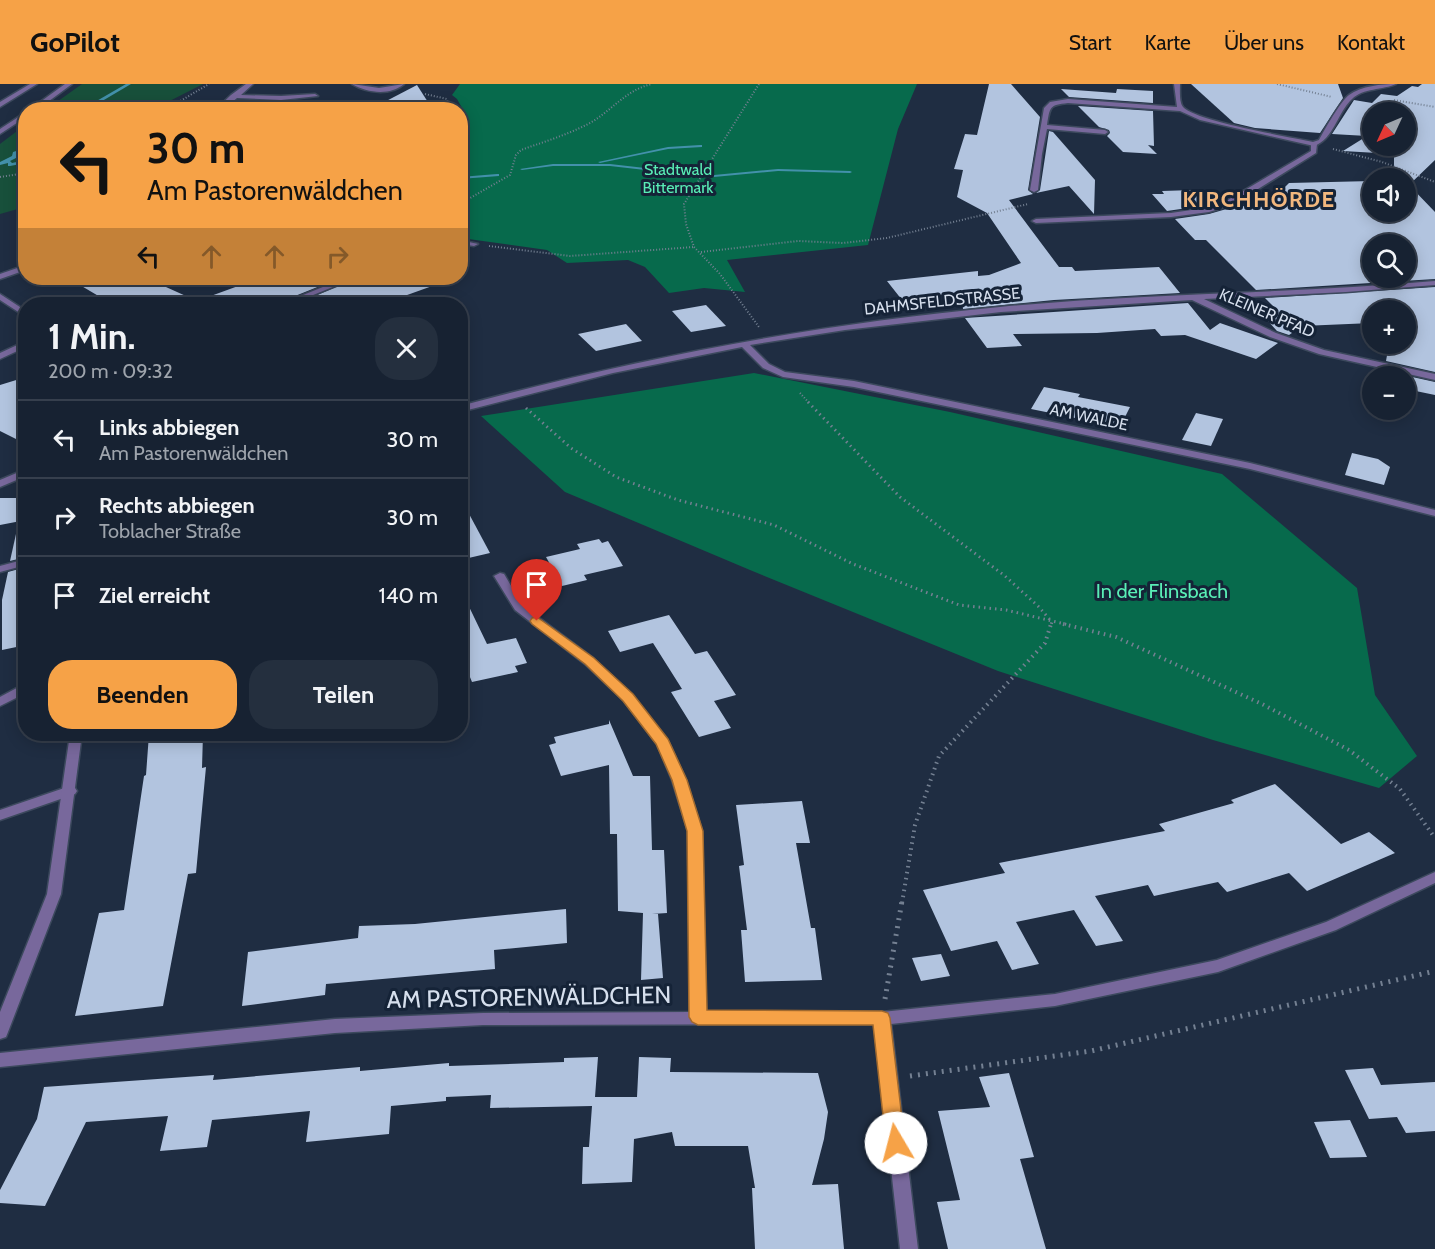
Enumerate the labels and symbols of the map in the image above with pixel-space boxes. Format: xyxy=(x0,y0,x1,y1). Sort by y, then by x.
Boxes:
north arrow xyxy=(1362,102,1416,156)
park label: Stadtwald Bittermark xyxy=(643,160,714,197)
district label: KIRCHHÖRDE xyxy=(1182,186,1336,213)
street label: DAHMSFELDSTRASSE xyxy=(863,283,1021,319)
street label: KLEINER PFAD xyxy=(1217,284,1317,342)
street label: AM WALDE xyxy=(1048,399,1130,435)
pin xyxy=(511,559,562,621)
park label: In der Flinsbach xyxy=(1096,579,1228,603)
street label: AM PASTORENWÄLDCHEN xyxy=(386,980,672,1014)
position arrow xyxy=(864,1111,928,1175)

